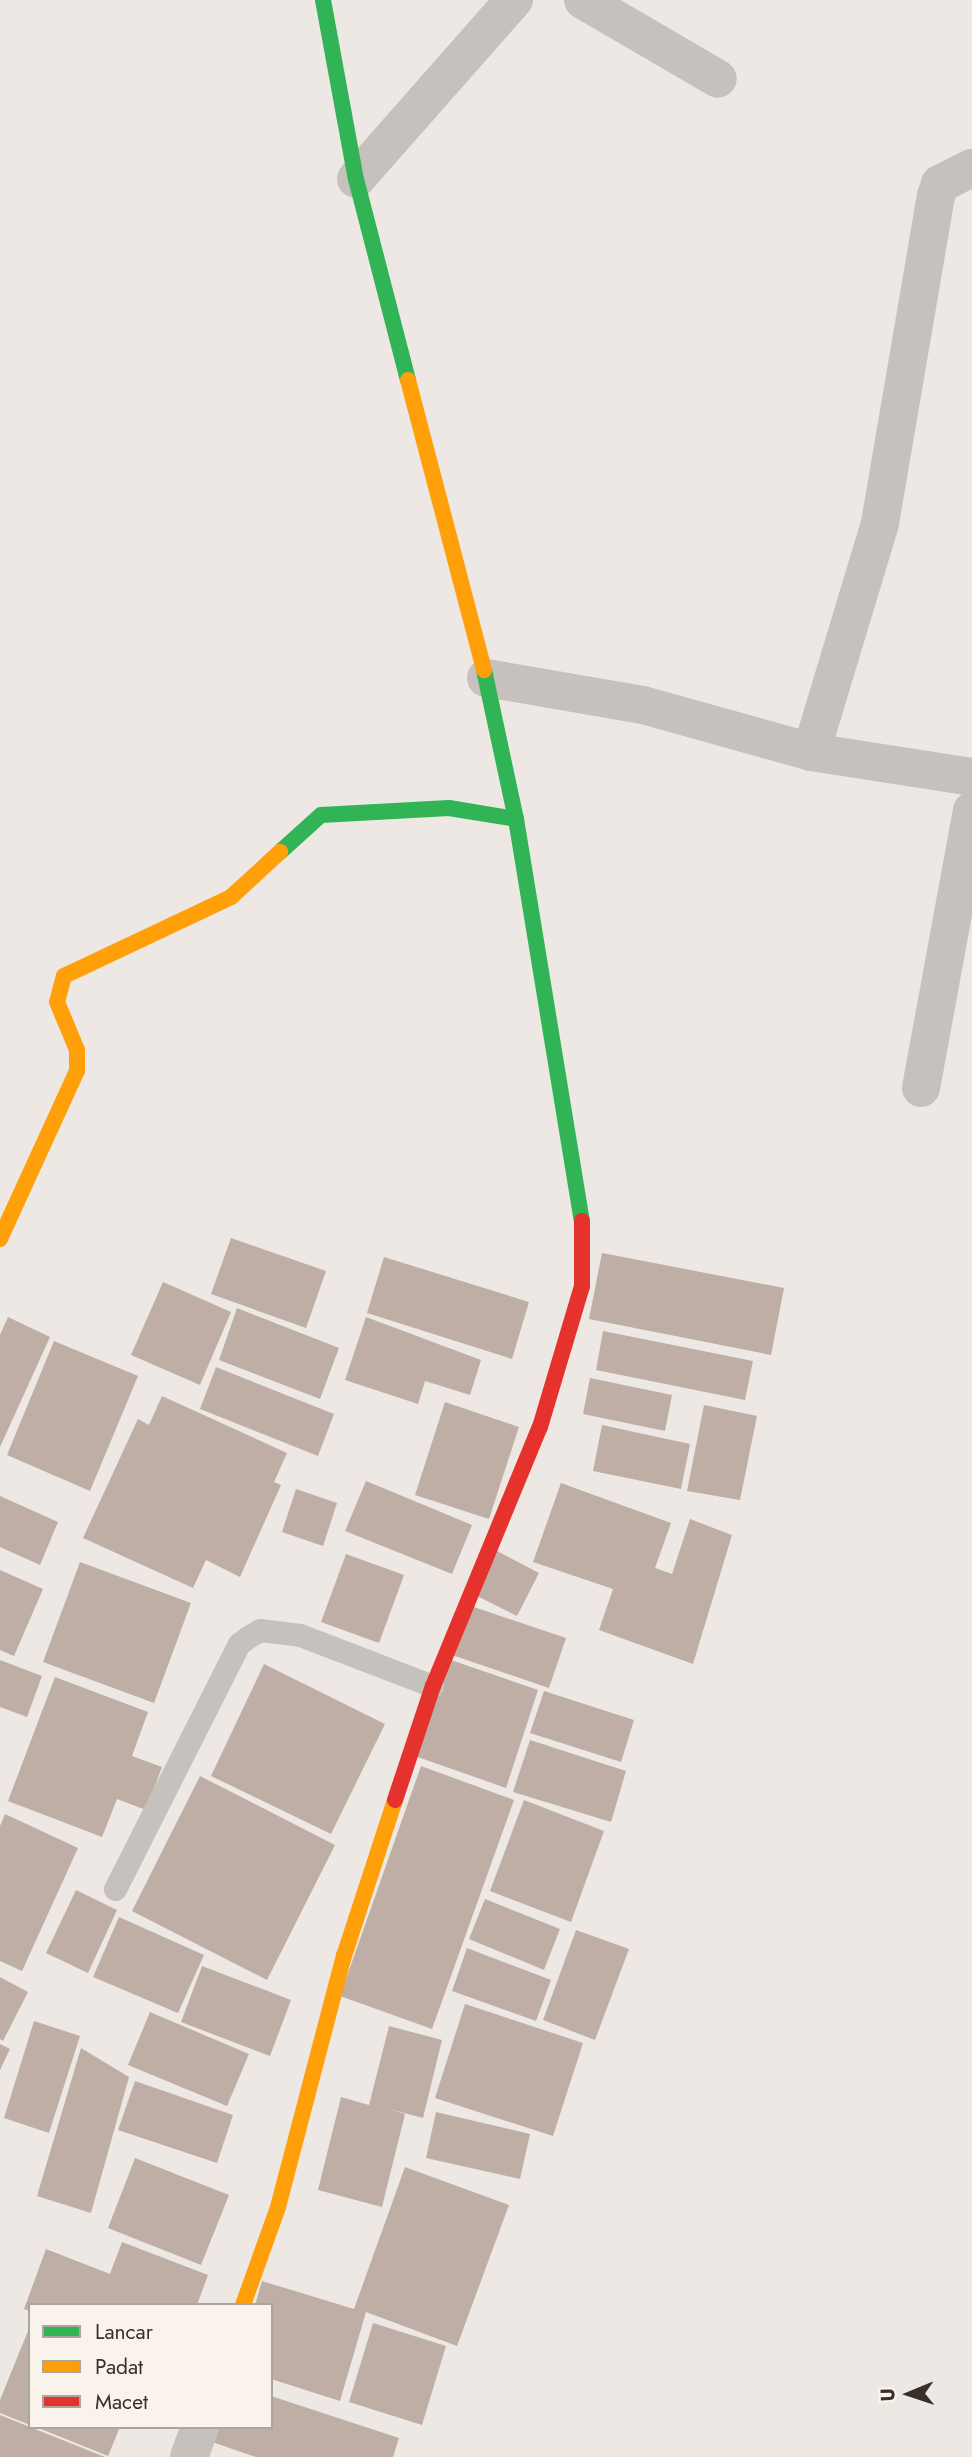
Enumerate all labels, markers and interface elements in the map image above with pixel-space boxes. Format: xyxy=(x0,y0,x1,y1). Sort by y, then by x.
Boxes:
legend xyxy=(28,2303,273,2429)
text: Lancar xyxy=(95,2317,153,2347)
text: Padat xyxy=(95,2352,143,2382)
north arrow xyxy=(874,2359,944,2429)
text: Macet xyxy=(95,2387,148,2417)
text: U xyxy=(874,2388,901,2402)

